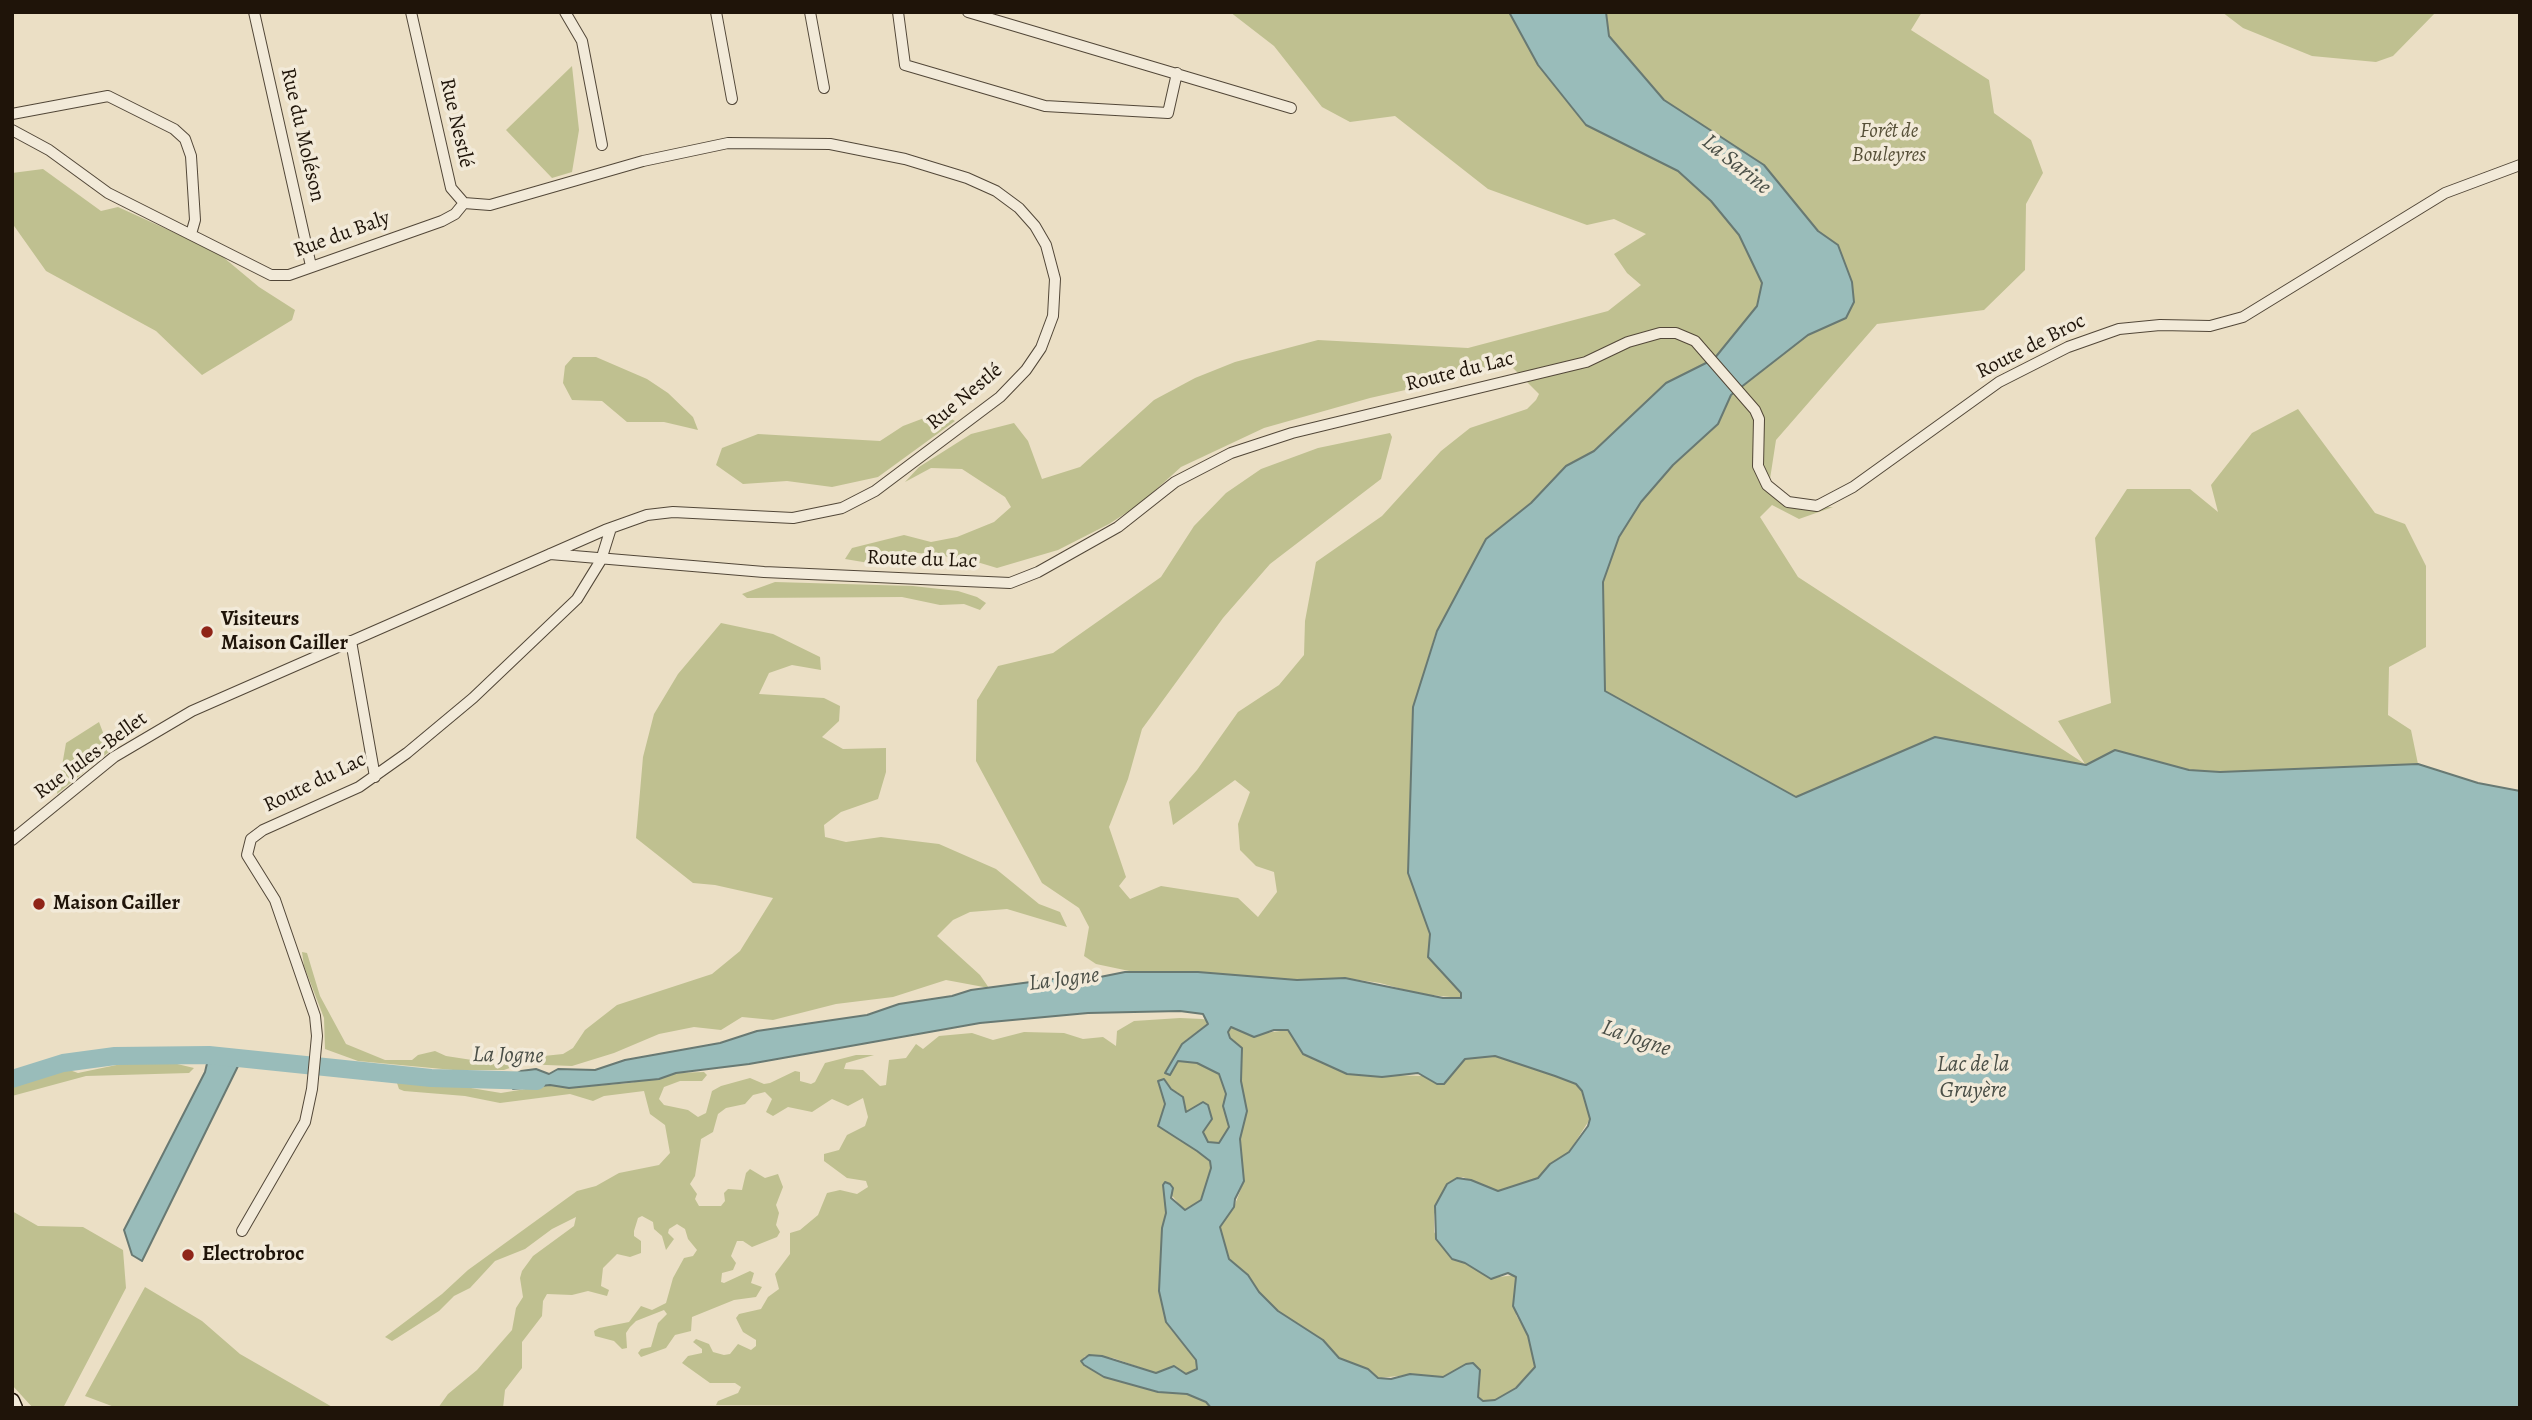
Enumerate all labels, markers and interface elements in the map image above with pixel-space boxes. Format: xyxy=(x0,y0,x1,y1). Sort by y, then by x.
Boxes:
street label: Rue du Moléson xyxy=(274,66,330,204)
street label: Rue Nestlé xyxy=(433,76,479,170)
park label: Forêt de Bouleyres xyxy=(1852,119,1926,169)
water label: La Sarine xyxy=(1696,129,1776,201)
street label: Rue du Baly xyxy=(290,206,394,264)
street label: Route de Broc xyxy=(1972,309,2090,385)
street label: Route du Lac xyxy=(1403,346,1517,398)
street label: Rue Nestlé xyxy=(922,358,1008,436)
street label: Route du Lac xyxy=(866,545,978,575)
place label: Visiteurs Maison Cailler xyxy=(221,607,348,657)
marker: Visiteurs Maison Cailler xyxy=(199,624,215,640)
street label: Rue Jules-Bellet xyxy=(30,707,152,805)
street label: Route du Lac xyxy=(260,747,370,819)
place label: Maison Cailler xyxy=(53,891,180,917)
marker: Maison Cailler xyxy=(31,896,47,912)
water label: La Jogne xyxy=(1027,962,1101,998)
water label: La Jogne xyxy=(1598,1014,1674,1064)
water label: La Jogne xyxy=(472,1042,544,1070)
water label: Lac de la Gruyère xyxy=(1937,1051,2009,1105)
place label: Electrobroc xyxy=(202,1242,304,1268)
marker: Electrobroc xyxy=(180,1247,196,1263)

